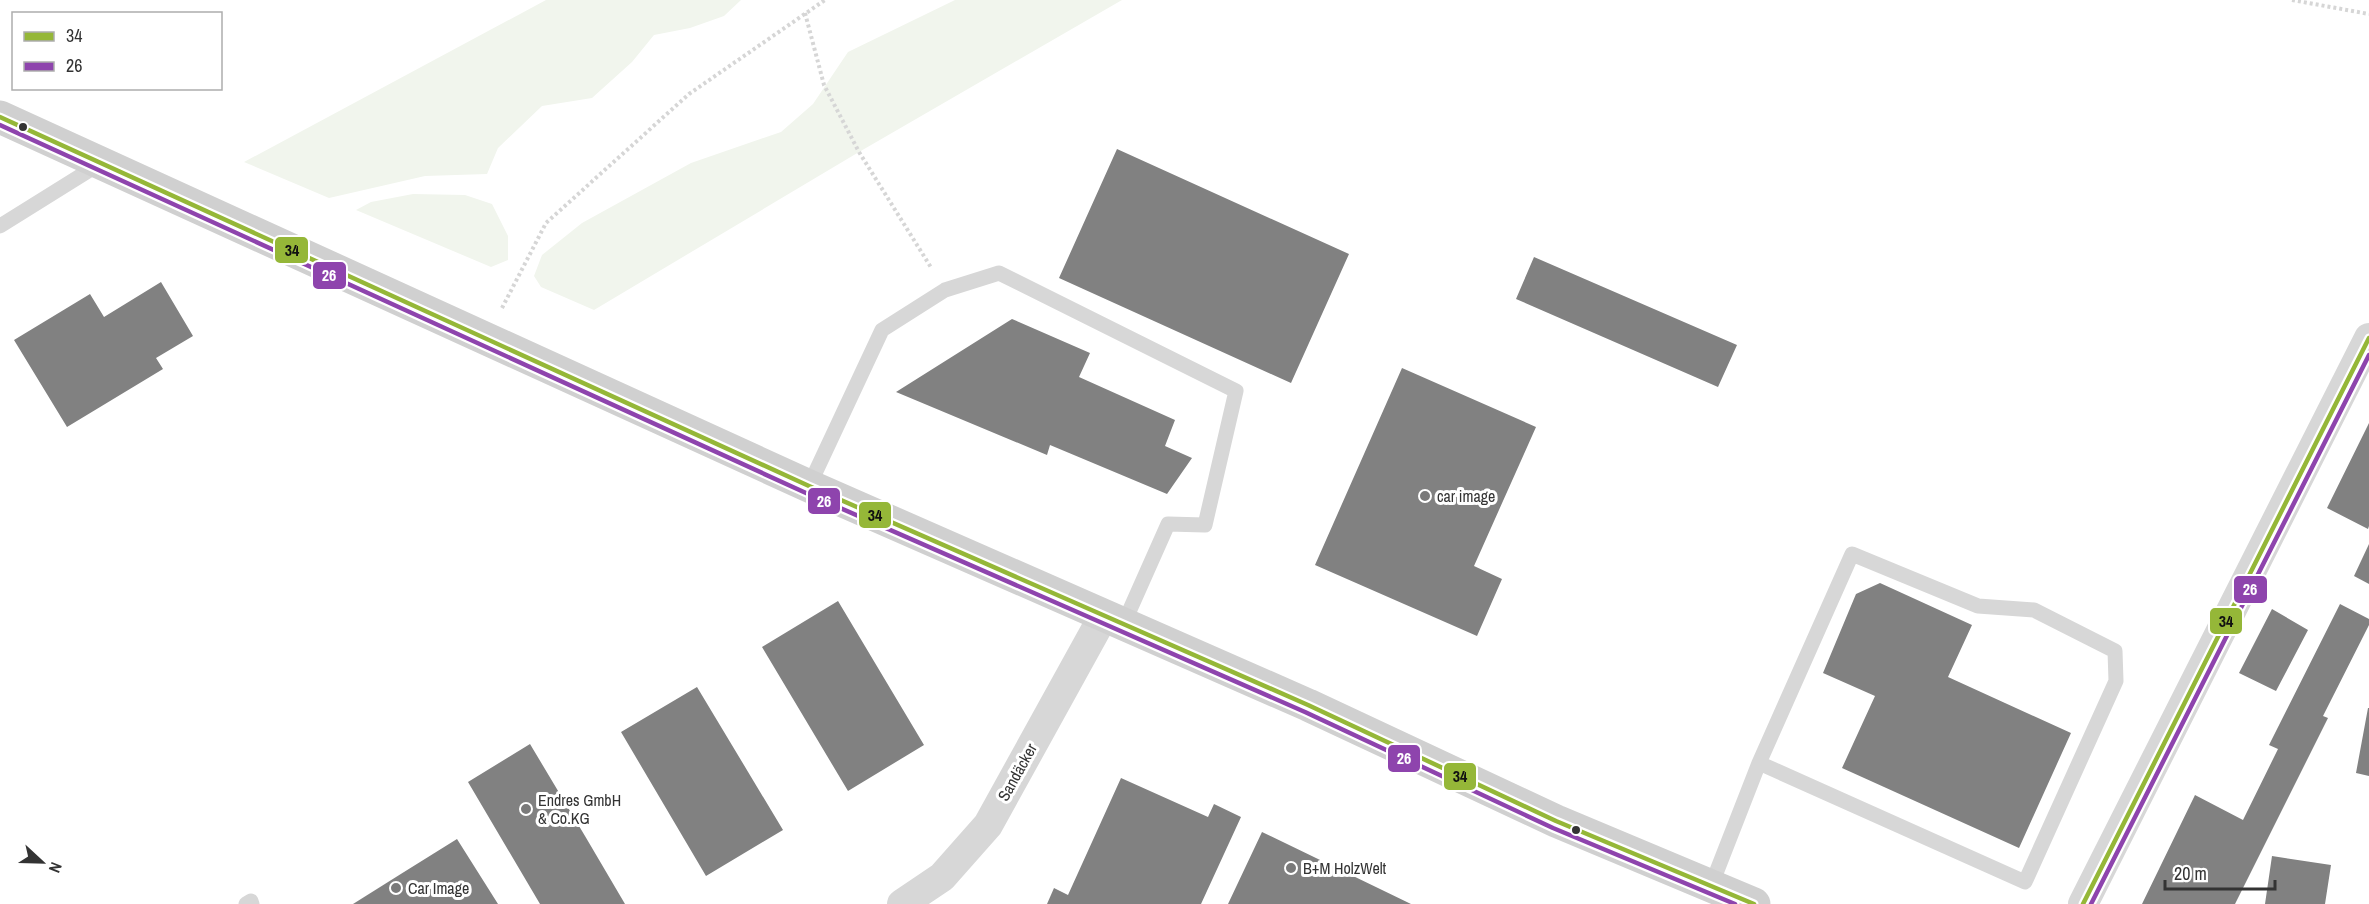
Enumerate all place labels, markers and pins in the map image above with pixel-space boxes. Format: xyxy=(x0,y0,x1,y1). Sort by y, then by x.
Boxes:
unlabelled marker xyxy=(17,121,29,133)
place label: car image xyxy=(1437,485,1495,507)
marker: car image xyxy=(1418,489,1432,503)
place label: Endres GmbH & Co.KG xyxy=(538,789,621,829)
marker: Endres GmbH & Co.KG xyxy=(519,802,533,816)
unlabelled marker xyxy=(1570,824,1582,836)
place label: B+M HolzWelt xyxy=(1303,857,1387,879)
marker: B+M HolzWelt xyxy=(1284,861,1298,875)
place label: Car Image xyxy=(408,877,469,899)
marker: Car Image xyxy=(389,881,403,895)

